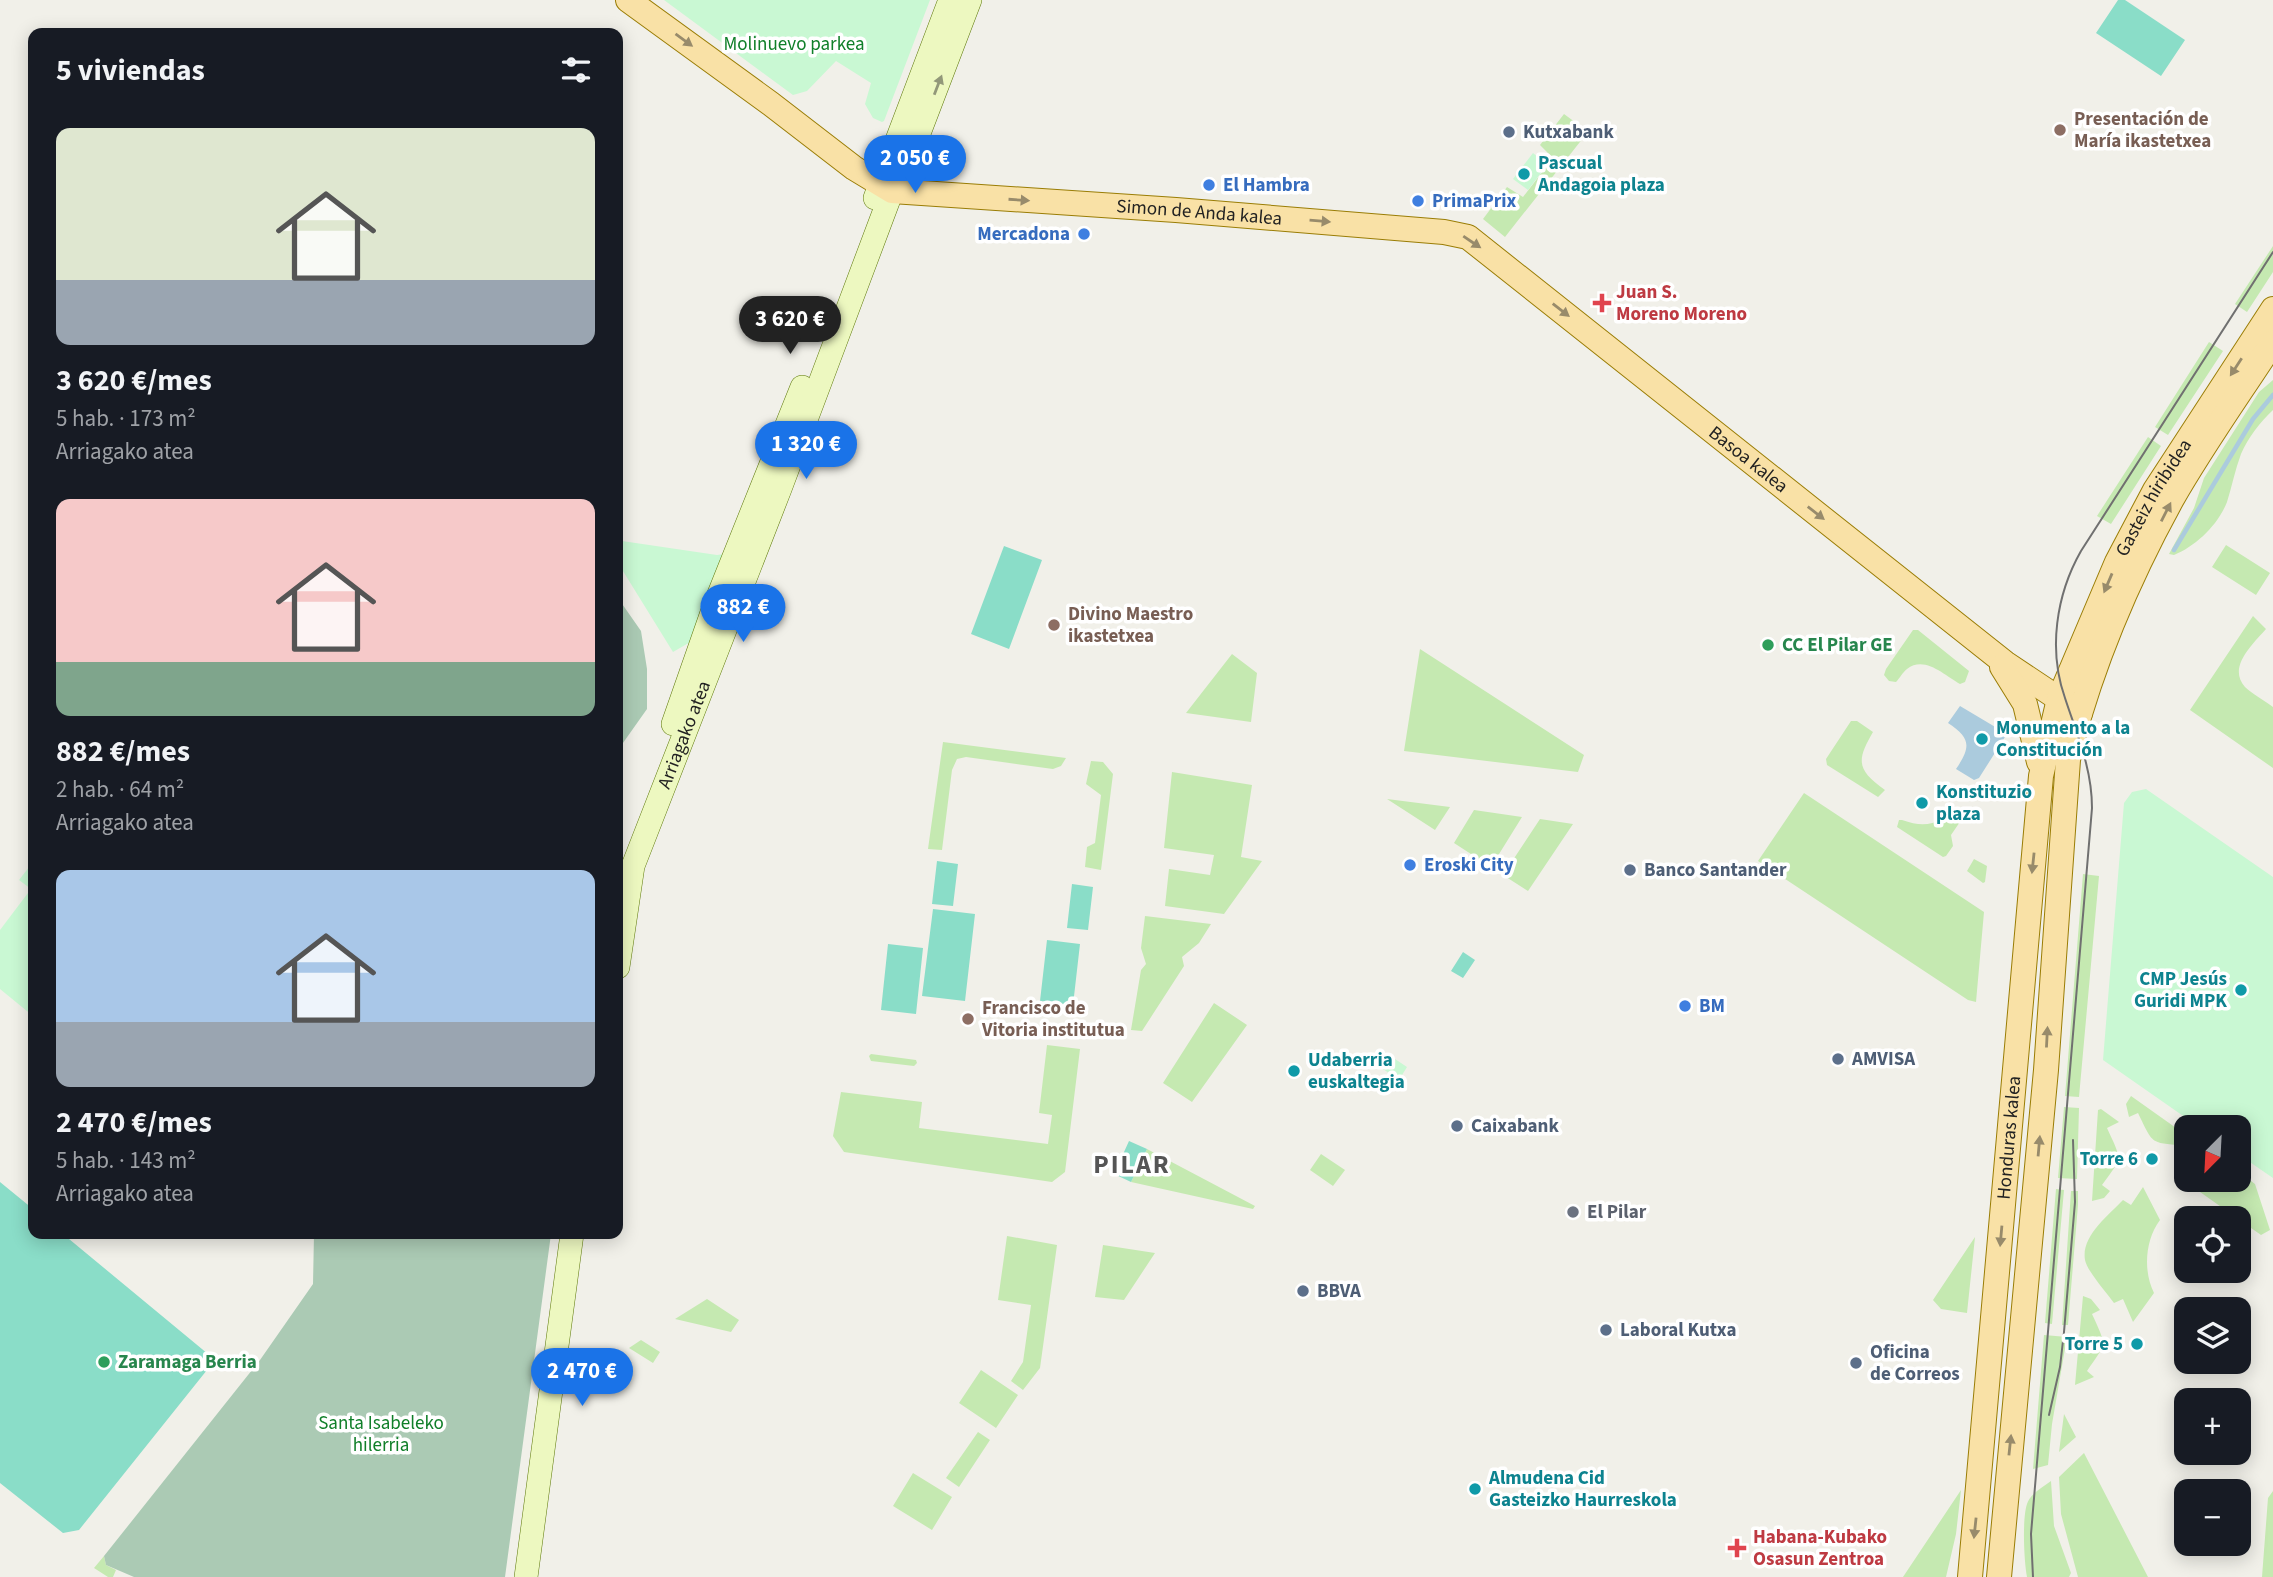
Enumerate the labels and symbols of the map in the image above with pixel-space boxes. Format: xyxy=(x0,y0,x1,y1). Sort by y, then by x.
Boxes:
park label: Molinuevo parkea xyxy=(723,31,865,58)
one-way arrow xyxy=(674,33,693,47)
one-way arrow xyxy=(932,74,943,95)
place label: Presentación de María ikastetxea xyxy=(2074,106,2211,155)
place label: Kutxabank xyxy=(1523,119,1614,146)
marker: Presentación de María ikastetxea xyxy=(2052,122,2068,138)
marker: Kutxabank xyxy=(1501,124,1517,140)
pin: 2 050 € xyxy=(850,136,980,195)
place label: Pascual Andagoia plaza xyxy=(1537,150,1665,199)
marker: Pascual Andagoia plaza xyxy=(1516,166,1532,182)
place label: El Hambra xyxy=(1223,172,1310,199)
marker: El Hambra xyxy=(1201,177,1217,193)
place label: PrimaPrix xyxy=(1432,188,1517,215)
street label: Simon de Anda kalea xyxy=(1116,193,1283,232)
marker: PrimaPrix xyxy=(1410,193,1426,209)
one-way arrow xyxy=(1009,194,1031,205)
one-way arrow xyxy=(1309,216,1331,227)
place label: Mercadona xyxy=(977,221,1070,248)
marker: Mercadona xyxy=(1076,226,1092,242)
one-way arrow xyxy=(1463,235,1481,249)
place label: Juan S. Moreno Moreno xyxy=(1616,279,1747,328)
marker: Juan S. Moreno Moreno xyxy=(1594,295,1610,311)
pin: 3 620 € xyxy=(725,296,855,356)
one-way arrow xyxy=(1552,303,1570,317)
one-way arrow xyxy=(2230,357,2243,376)
street label: Basoa kalea xyxy=(1703,419,1794,499)
pin: 1 320 € xyxy=(741,421,871,481)
street label: Gasteiz hiribidea xyxy=(2109,434,2198,561)
one-way arrow xyxy=(2160,502,2172,522)
one-way arrow xyxy=(1807,505,1825,520)
one-way arrow xyxy=(2102,573,2114,593)
pin: 882 € xyxy=(694,584,792,644)
place label: Divino Maestro ikastetxea xyxy=(1068,601,1193,650)
marker: Divino Maestro ikastetxea xyxy=(1046,617,1062,633)
place label: CC El Pilar GE xyxy=(1782,632,1893,659)
marker: CC El Pilar GE xyxy=(1760,637,1776,653)
street label: Arriagako atea xyxy=(651,677,717,793)
place label: Monumento a la Constitución xyxy=(1996,715,2130,764)
marker: Monumento a la Constitución xyxy=(1974,731,1990,747)
place label: Konstituzio plaza xyxy=(1936,779,2032,828)
marker: Konstituzio plaza xyxy=(1914,795,1930,811)
place label: Eroski City xyxy=(1424,852,1514,879)
one-way arrow xyxy=(2027,852,2038,874)
marker: Eroski City xyxy=(1402,857,1418,873)
place label: Banco Santander xyxy=(1644,857,1787,884)
marker: Banco Santander xyxy=(1622,862,1638,878)
place label: CMP Jesús Guridi MPK xyxy=(2134,966,2227,1015)
marker: CMP Jesús Guridi MPK xyxy=(2233,982,2249,998)
place label: BM xyxy=(1699,993,1725,1020)
place label: Francisco de Vitoria institutua xyxy=(981,995,1125,1044)
marker: BM xyxy=(1677,998,1693,1014)
marker: Francisco de Vitoria institutua xyxy=(960,1011,976,1027)
one-way arrow xyxy=(2042,1026,2053,1048)
place label: AMVISA xyxy=(1851,1046,1915,1073)
place label: Udaberria euskaltegia xyxy=(1308,1047,1405,1096)
marker: AMVISA xyxy=(1830,1051,1846,1067)
marker: Udaberria euskaltegia xyxy=(1286,1063,1302,1079)
street label: Honduras kalea xyxy=(1990,1075,2028,1201)
place label: Caixabank xyxy=(1471,1113,1559,1140)
north arrow xyxy=(2174,1115,2250,1192)
marker: Caixabank xyxy=(1449,1118,1465,1134)
one-way arrow xyxy=(2033,1135,2044,1157)
district label: PILAR xyxy=(1093,1146,1171,1183)
place label: Torre 6 xyxy=(2080,1146,2138,1173)
marker: Torre 6 xyxy=(2144,1151,2160,1167)
place label: El Pilar xyxy=(1587,1199,1647,1226)
marker: El Pilar xyxy=(1565,1204,1581,1220)
one-way arrow xyxy=(1995,1225,2006,1247)
place label: BBVA xyxy=(1317,1278,1361,1305)
marker: BBVA xyxy=(1295,1283,1311,1299)
place label: Laboral Kutxa xyxy=(1620,1317,1736,1344)
marker: Laboral Kutxa xyxy=(1598,1322,1614,1338)
place label: Torre 5 xyxy=(2065,1331,2123,1358)
marker: Torre 5 xyxy=(2129,1336,2145,1352)
place label: Oficina de Correos xyxy=(1870,1339,1960,1388)
pin: 2 470 € xyxy=(517,1348,647,1408)
place label: Zaramaga Berria xyxy=(118,1349,257,1376)
marker: Zaramaga Berria xyxy=(96,1354,112,1370)
marker: Oficina de Correos xyxy=(1848,1355,1864,1371)
park label: Santa Isabeleko hilerria xyxy=(318,1410,444,1459)
one-way arrow xyxy=(2005,1434,2016,1456)
place label: Almudena Cid Gasteizko Haurreskola xyxy=(1488,1465,1677,1514)
marker: Almudena Cid Gasteizko Haurreskola xyxy=(1467,1481,1483,1497)
one-way arrow xyxy=(1970,1517,1981,1539)
place label: Habana-Kubako Osasun Zentroa xyxy=(1753,1524,1887,1573)
marker: Habana-Kubako Osasun Zentroa xyxy=(1727,1538,1747,1558)

